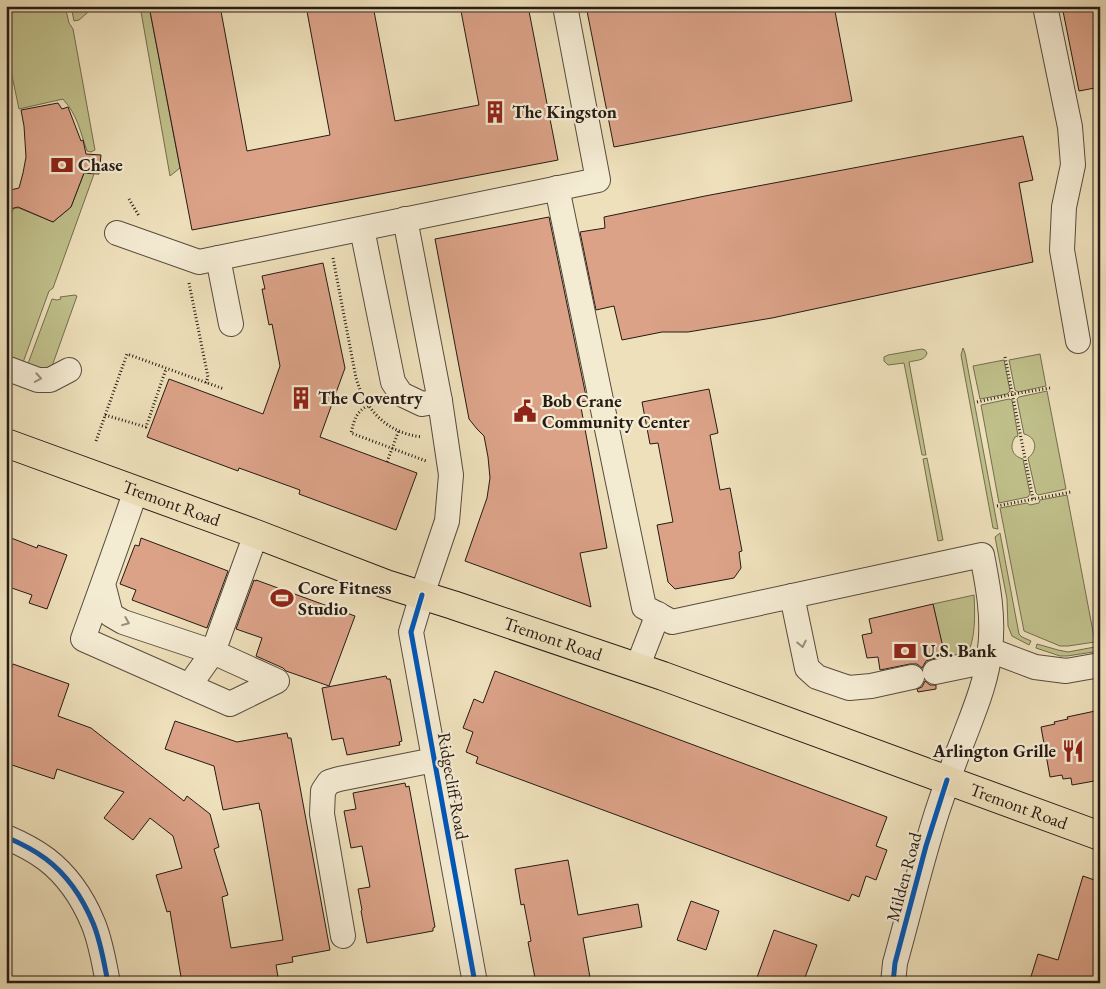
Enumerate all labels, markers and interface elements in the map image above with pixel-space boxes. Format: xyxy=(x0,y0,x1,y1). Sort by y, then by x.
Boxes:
building icon: The Kingston xyxy=(482,99,508,125)
place label: The Kingston xyxy=(512,100,617,123)
bank icon: Chase xyxy=(49,152,75,178)
place label: Chase xyxy=(78,153,123,176)
one-way arrow xyxy=(33,373,42,383)
building icon: The Coventry xyxy=(288,385,314,411)
place label: The Coventry xyxy=(318,386,423,409)
place label: Bob Crane Community Center xyxy=(542,389,690,433)
public building icon: Bob Crane Community Center xyxy=(512,398,538,424)
street label: Tremont Road xyxy=(119,474,225,531)
place label: Core Fitness Studio xyxy=(298,576,391,620)
sports icon: Core Fitness Studio xyxy=(269,585,295,611)
street label: Tremont Road xyxy=(501,611,606,666)
one-way arrow xyxy=(121,616,130,626)
bank icon: U.S. Bank xyxy=(892,638,918,664)
place label: U.S. Bank xyxy=(922,639,998,662)
one-way arrow xyxy=(796,640,807,648)
street label: Ridgecliff Road xyxy=(433,730,474,842)
restaurant icon: Arlington Grille xyxy=(1060,738,1086,764)
place label: Arlington Grille xyxy=(932,739,1056,762)
street label: Tremont Road xyxy=(967,777,1072,835)
street label: Milden Road xyxy=(881,829,927,924)

